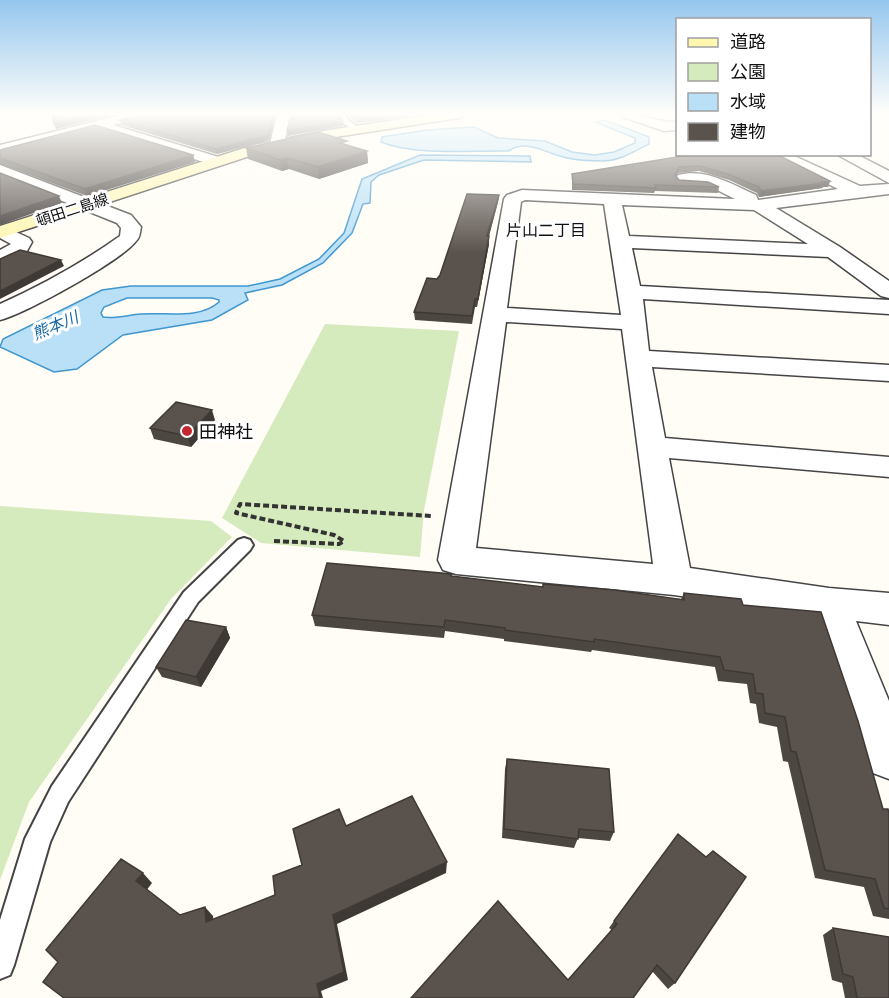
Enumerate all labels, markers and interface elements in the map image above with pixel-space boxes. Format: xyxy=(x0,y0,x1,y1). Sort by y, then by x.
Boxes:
legend xyxy=(676,18,871,156)
text: 道路 xyxy=(730,29,766,53)
text: 公園 xyxy=(730,59,766,83)
text: 水域 xyxy=(730,89,766,113)
text: 建物 xyxy=(730,119,766,143)
street label: 頓田二島線 xyxy=(33,188,111,230)
district label: 片山二丁目 xyxy=(506,219,586,241)
water label: 熊本川 xyxy=(29,305,83,345)
place label: 田神社 xyxy=(199,419,253,443)
marker: 田神社 xyxy=(180,424,194,438)

